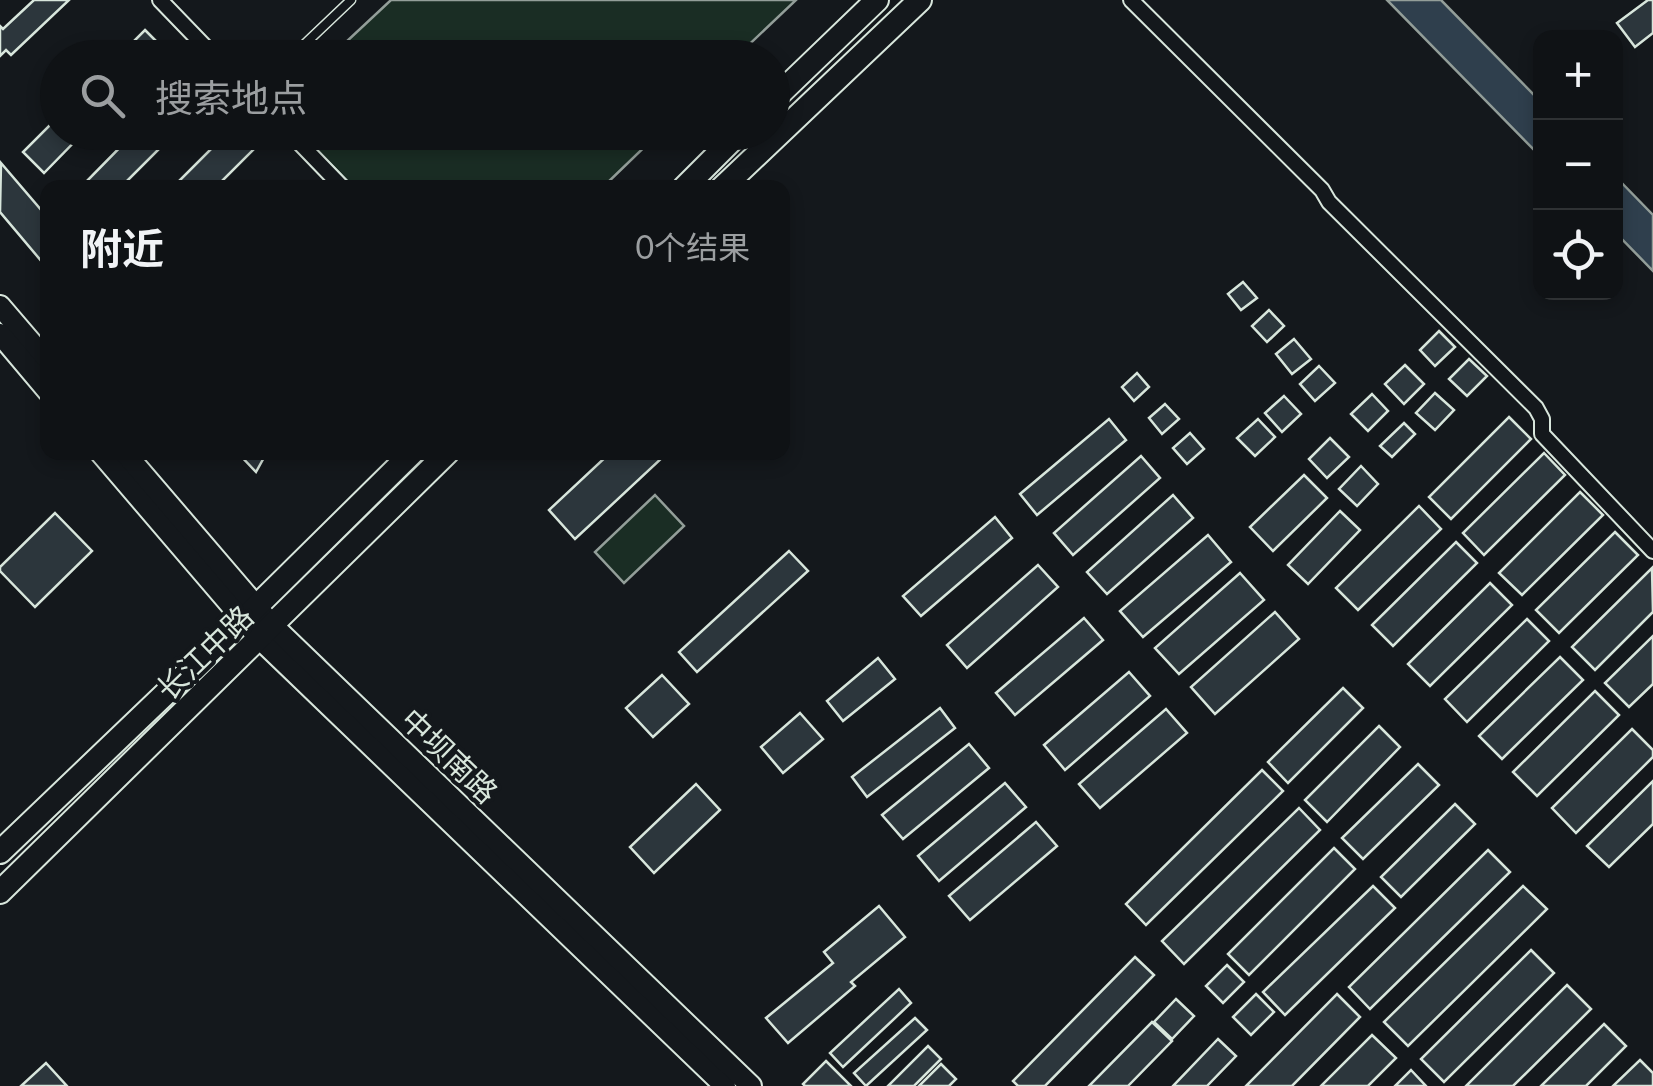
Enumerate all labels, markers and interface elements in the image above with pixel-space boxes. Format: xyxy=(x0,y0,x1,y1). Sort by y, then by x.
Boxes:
map controls xyxy=(1533,30,1623,300)
button: + xyxy=(1533,30,1623,120)
search box xyxy=(40,40,790,150)
icon: search xyxy=(75,68,130,123)
text: 搜索地点 xyxy=(155,74,307,120)
button: − xyxy=(1533,120,1623,210)
button: locate xyxy=(1533,210,1623,300)
text: 附近 xyxy=(80,223,164,273)
text: 0个结果 xyxy=(635,227,750,266)
street label: 长江中路 xyxy=(148,597,260,707)
street label: 中坝南路 xyxy=(394,700,506,810)

